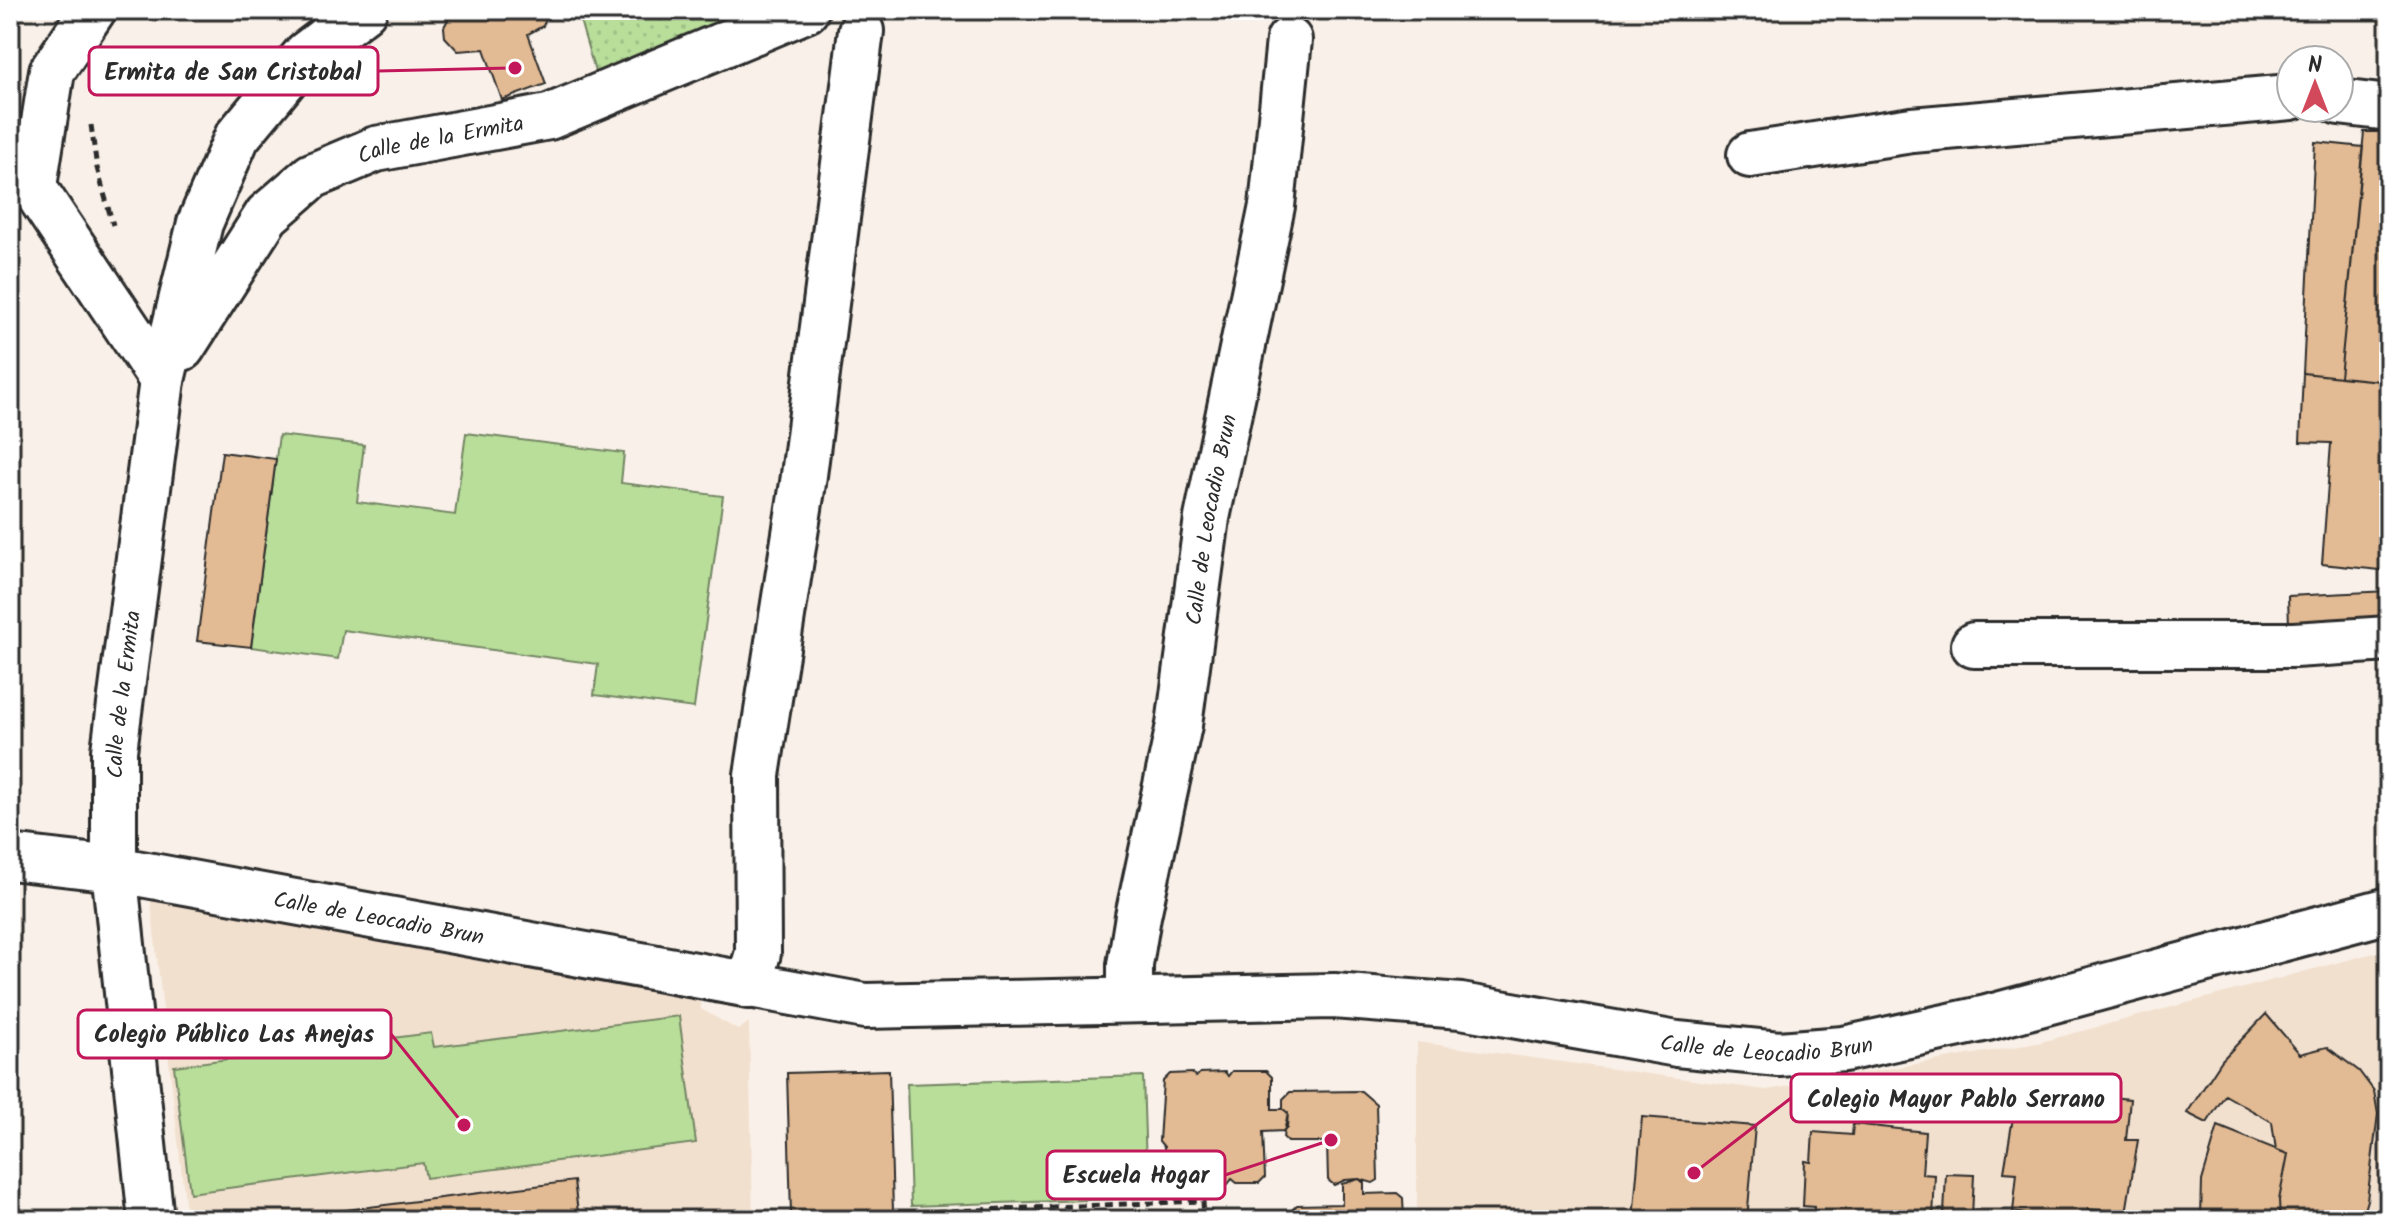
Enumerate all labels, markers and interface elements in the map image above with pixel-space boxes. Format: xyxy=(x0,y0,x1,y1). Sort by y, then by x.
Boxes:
north arrow xyxy=(2275,44,2355,124)
callout: Ermita de San Cristobal xyxy=(89,47,378,95)
text: N xyxy=(2308,49,2322,84)
text: Ermita de San Cristobal xyxy=(105,54,362,93)
street label: Calle de la Ermita xyxy=(352,107,527,175)
street label: Calle de Leocadio Brun xyxy=(1178,411,1248,627)
street label: Calle de la Ermita xyxy=(99,609,152,778)
street label: Calle de Leocadio Brun xyxy=(270,883,487,956)
callout: Colegio Público Las Anejas xyxy=(78,1010,391,1058)
text: Colegio Público Las Anejas xyxy=(94,1016,374,1055)
street label: Calle de Leocadio Brun xyxy=(1657,1026,1877,1074)
callout: Colegio Mayor Pablo Serrano xyxy=(1791,1074,2121,1122)
text: Colegio Mayor Pablo Serrano xyxy=(1807,1081,2105,1120)
callout: Escuela Hogar xyxy=(1047,1151,1225,1199)
text: Escuela Hogar xyxy=(1063,1157,1211,1196)

